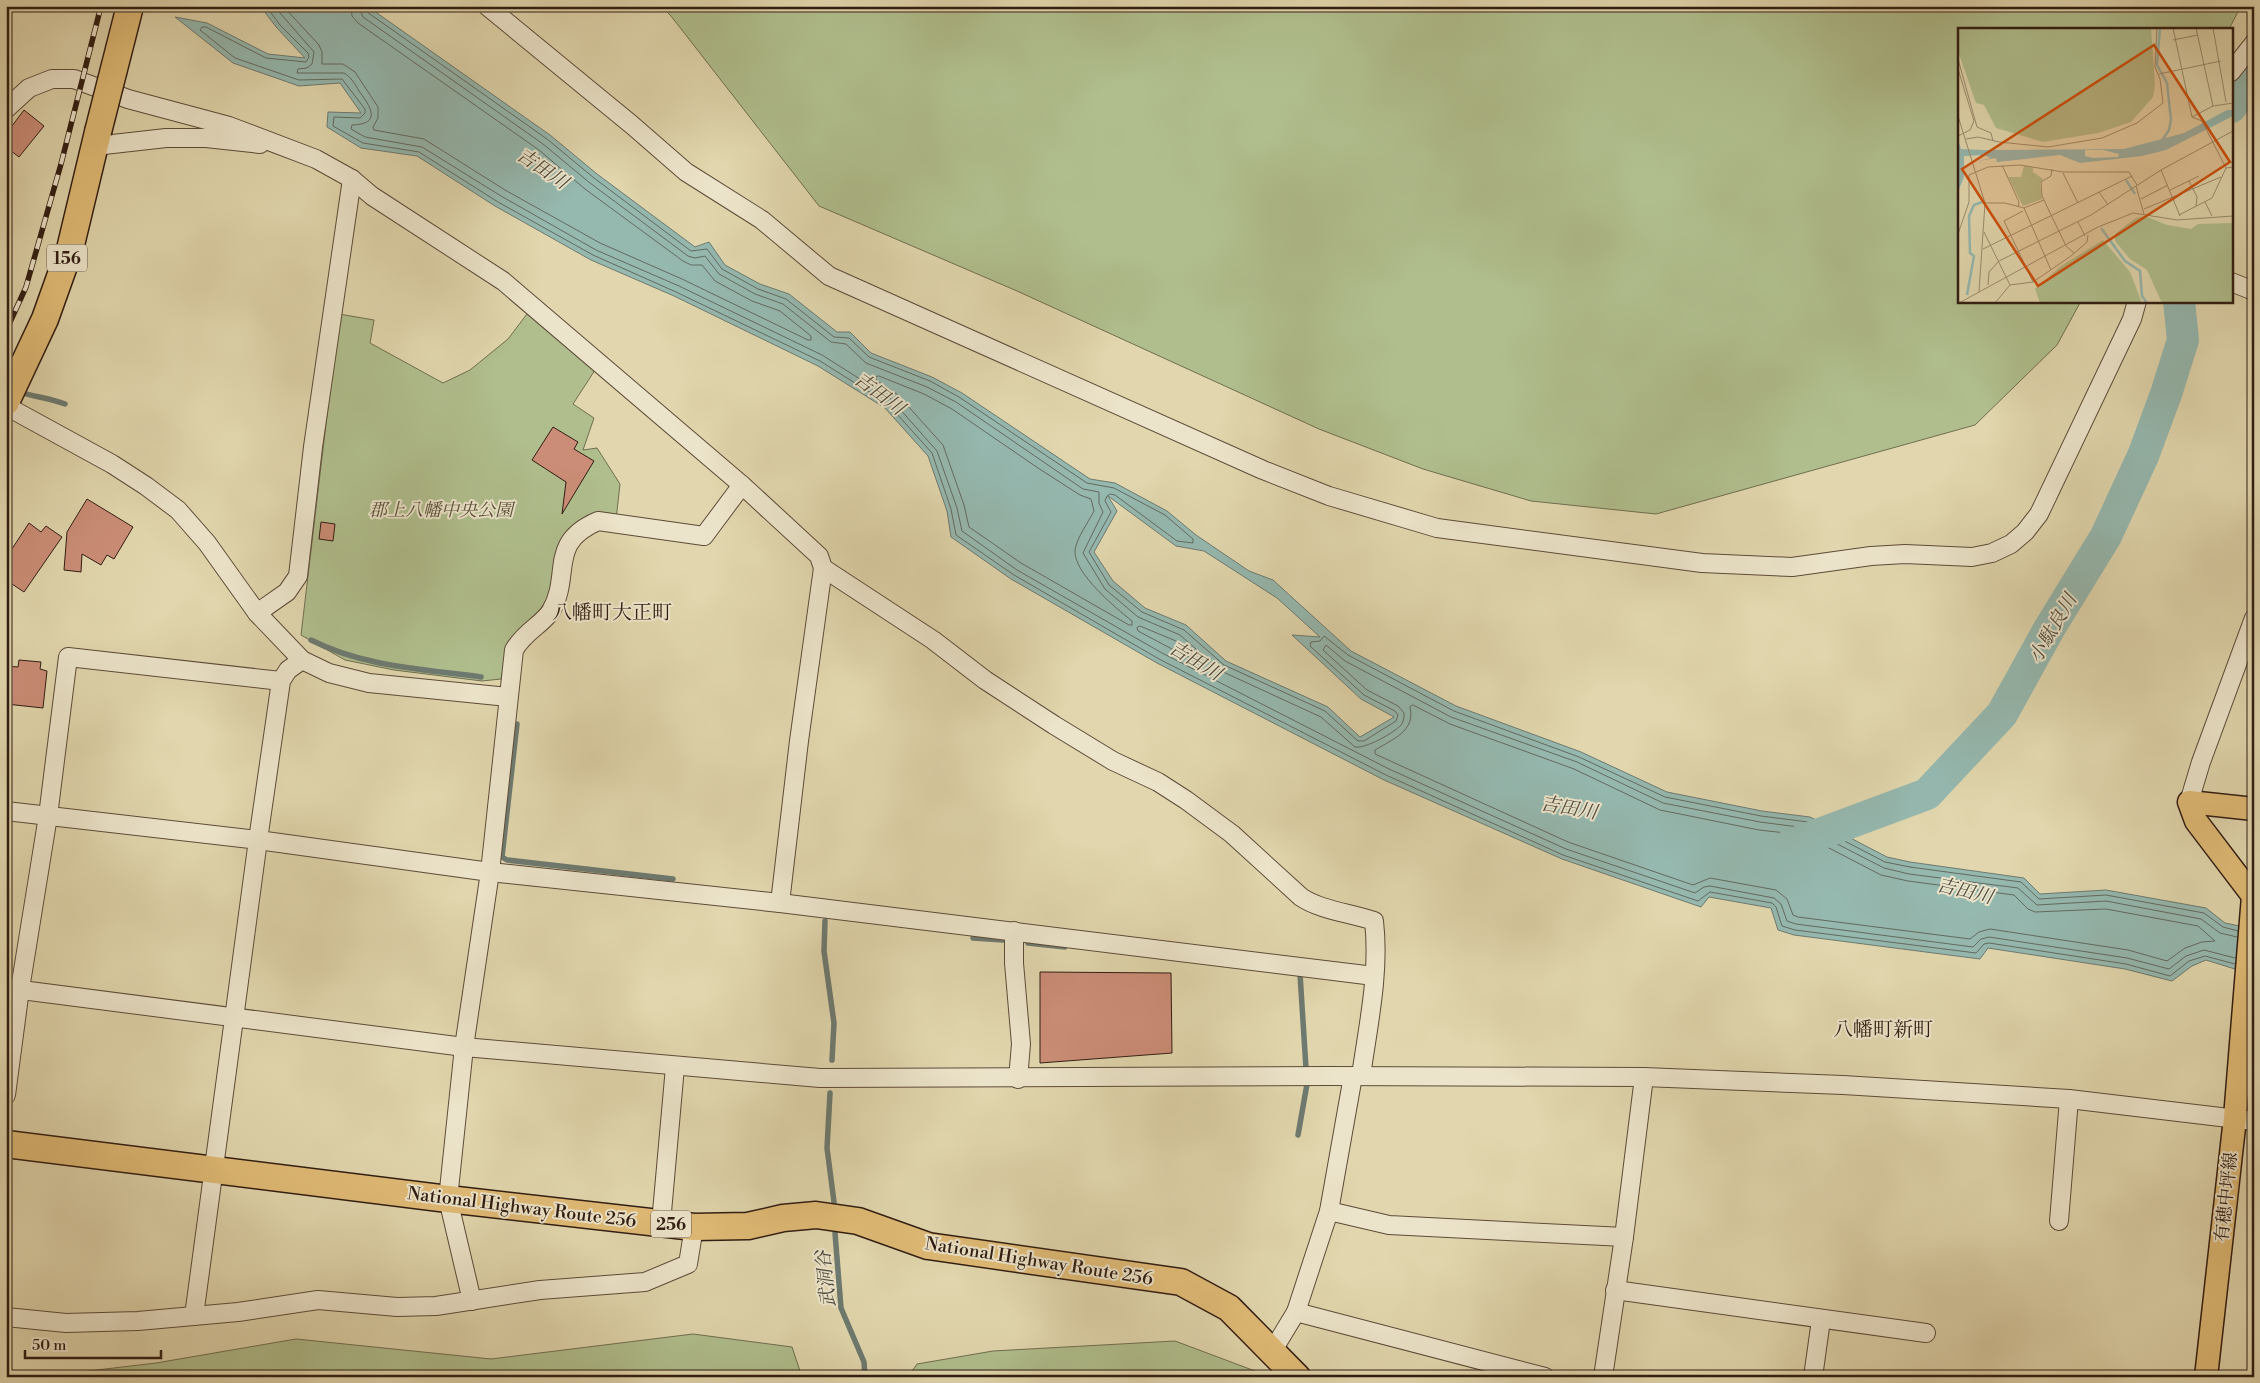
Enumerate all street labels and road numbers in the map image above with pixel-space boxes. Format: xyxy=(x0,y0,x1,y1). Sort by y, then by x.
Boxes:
road number: 156 xyxy=(47,244,87,272)
street label: 有穂中坪線 xyxy=(2210,1151,2243,1243)
street label: National Highway Route 256 xyxy=(406,1182,638,1233)
road number: 256 xyxy=(651,1210,691,1238)
street label: National Highway Route 256 xyxy=(923,1232,1155,1291)

